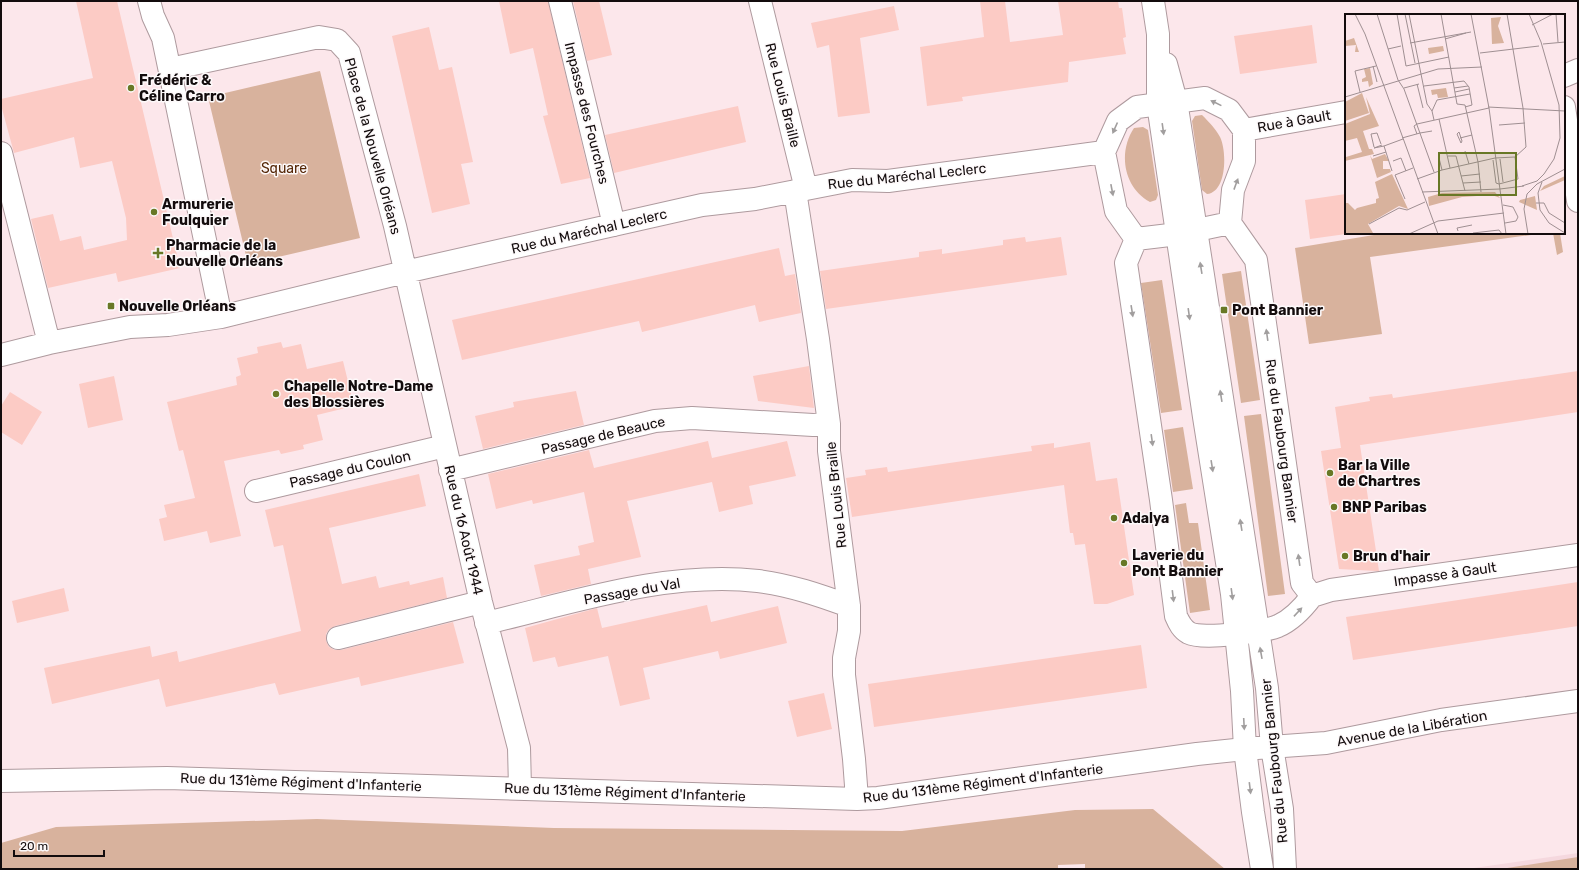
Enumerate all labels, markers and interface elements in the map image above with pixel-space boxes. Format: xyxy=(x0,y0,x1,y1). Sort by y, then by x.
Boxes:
inset map xyxy=(1345,14,1565,234)
street label: Impasse des Fourches xyxy=(561,40,612,186)
street label: Rue Louis Braille xyxy=(761,41,804,149)
street label: Place de la Nouvelle Orléans xyxy=(341,56,404,236)
place label: Frédéric & Céline Carro xyxy=(139,72,225,105)
marker: Frédéric & Céline Carro xyxy=(126,83,136,93)
one-way arrow xyxy=(1211,100,1222,106)
street label: Rue à Gault xyxy=(1256,107,1333,136)
one-way arrow xyxy=(1112,123,1118,134)
one-way arrow xyxy=(1160,123,1166,135)
park label: Square xyxy=(261,160,307,177)
street label: Rue du Maréchal Leclerc xyxy=(827,160,987,193)
one-way arrow xyxy=(1233,178,1239,190)
one-way arrow xyxy=(1109,184,1115,196)
place label: Armurerie Foulquier xyxy=(162,196,233,229)
street label: Rue du Maréchal Leclerc xyxy=(510,205,669,258)
marker: Armurerie Foulquier xyxy=(149,207,159,217)
place label: Pharmacie de la Nouvelle Orléans xyxy=(166,237,283,270)
marker: Pharmacie de la Nouvelle Orléans xyxy=(153,248,163,258)
one-way arrow xyxy=(1198,262,1204,274)
place label: Nouvelle Orléans xyxy=(119,298,236,315)
marker: Nouvelle Orléans xyxy=(106,301,116,311)
place label: Pont Bannier xyxy=(1232,302,1324,319)
one-way arrow xyxy=(1129,305,1135,317)
marker: Pont Bannier xyxy=(1219,305,1229,315)
one-way arrow xyxy=(1186,308,1192,320)
one-way arrow xyxy=(1264,329,1270,341)
street label: Rue du Faubourg Bannier xyxy=(1262,358,1302,525)
place label: Chapelle Notre-Dame des Blossières xyxy=(284,378,433,411)
marker: Chapelle Notre-Dame des Blossières xyxy=(271,389,281,399)
one-way arrow xyxy=(1218,390,1224,402)
street label: Passage de Beauce xyxy=(539,413,667,458)
one-way arrow xyxy=(1149,434,1155,446)
street label: Rue Louis Braille xyxy=(822,441,851,549)
street label: Passage du Coulon xyxy=(288,447,412,492)
place label: Bar la Ville de Chartres xyxy=(1338,457,1421,490)
one-way arrow xyxy=(1209,460,1215,472)
street label: Rue du 16 Août 1944 xyxy=(440,464,487,597)
marker: Bar la Ville de Chartres xyxy=(1325,468,1335,478)
place label: BNP Paribas xyxy=(1342,499,1427,516)
marker: BNP Paribas xyxy=(1329,502,1339,512)
place label: Adalya xyxy=(1122,510,1169,527)
marker: Adalya xyxy=(1109,513,1119,523)
one-way arrow xyxy=(1238,519,1244,531)
place label: Laverie du Pont Bannier xyxy=(1132,547,1224,580)
place label: Brun d'hair xyxy=(1353,548,1431,565)
marker: Brun d'hair xyxy=(1340,551,1350,561)
one-way arrow xyxy=(1296,554,1302,567)
marker: Laverie du Pont Bannier xyxy=(1119,558,1129,568)
street label: Impasse à Gault xyxy=(1393,559,1498,590)
street label: Passage du Val xyxy=(583,575,682,608)
one-way arrow xyxy=(1229,588,1235,601)
one-way arrow xyxy=(1170,590,1176,602)
one-way arrow xyxy=(1294,607,1303,617)
one-way arrow xyxy=(1258,647,1264,659)
street label: Rue du Faubourg Bannier xyxy=(1257,677,1292,844)
street label: Avenue de la Libération xyxy=(1336,707,1489,750)
one-way arrow xyxy=(1240,718,1247,730)
street label: Rue du 131ème Régiment d'Infanterie xyxy=(862,760,1104,807)
street label: Rue du 131ème Régiment d'Infanterie xyxy=(180,770,422,795)
street label: Rue du 131ème Régiment d'Infanterie xyxy=(504,780,746,805)
one-way arrow xyxy=(1247,782,1253,794)
scale bar xyxy=(14,832,104,858)
text: 20 m xyxy=(20,839,48,853)

